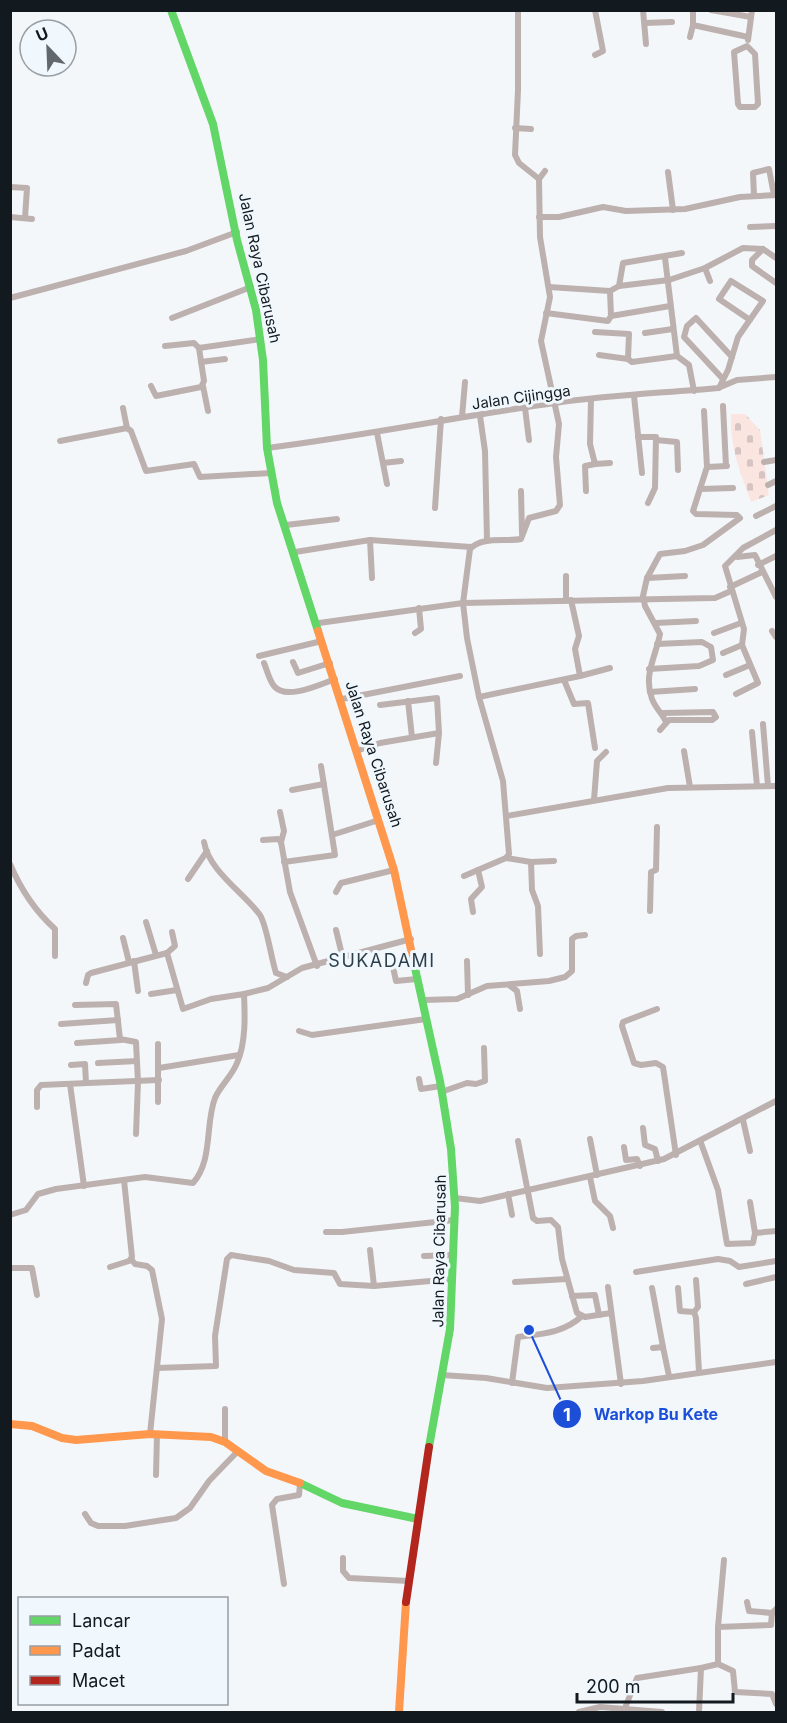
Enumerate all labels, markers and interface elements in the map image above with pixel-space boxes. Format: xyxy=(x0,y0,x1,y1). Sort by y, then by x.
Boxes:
north arrow xyxy=(18,18,78,78)
text: U xyxy=(33,23,51,46)
street label: Jalan Raya Cibarusah xyxy=(235,191,285,345)
street label: Jalan Cijingga xyxy=(470,381,572,413)
street label: Jalan Raya Cibarusah xyxy=(341,678,407,830)
district label: SUKADAMI xyxy=(328,950,436,971)
street label: Jalan Raya Cibarusah xyxy=(428,1174,450,1328)
callout: Warkop Bu Kete xyxy=(552,1397,730,1431)
text: 1 xyxy=(563,1404,571,1425)
text: Warkop Bu Kete xyxy=(594,1404,718,1424)
legend xyxy=(18,1597,228,1705)
text: Lancar xyxy=(72,1610,130,1631)
text: Padat xyxy=(72,1640,121,1661)
scale bar xyxy=(577,1666,733,1704)
text: Macet xyxy=(72,1670,125,1691)
text: 200 m xyxy=(586,1676,641,1697)

